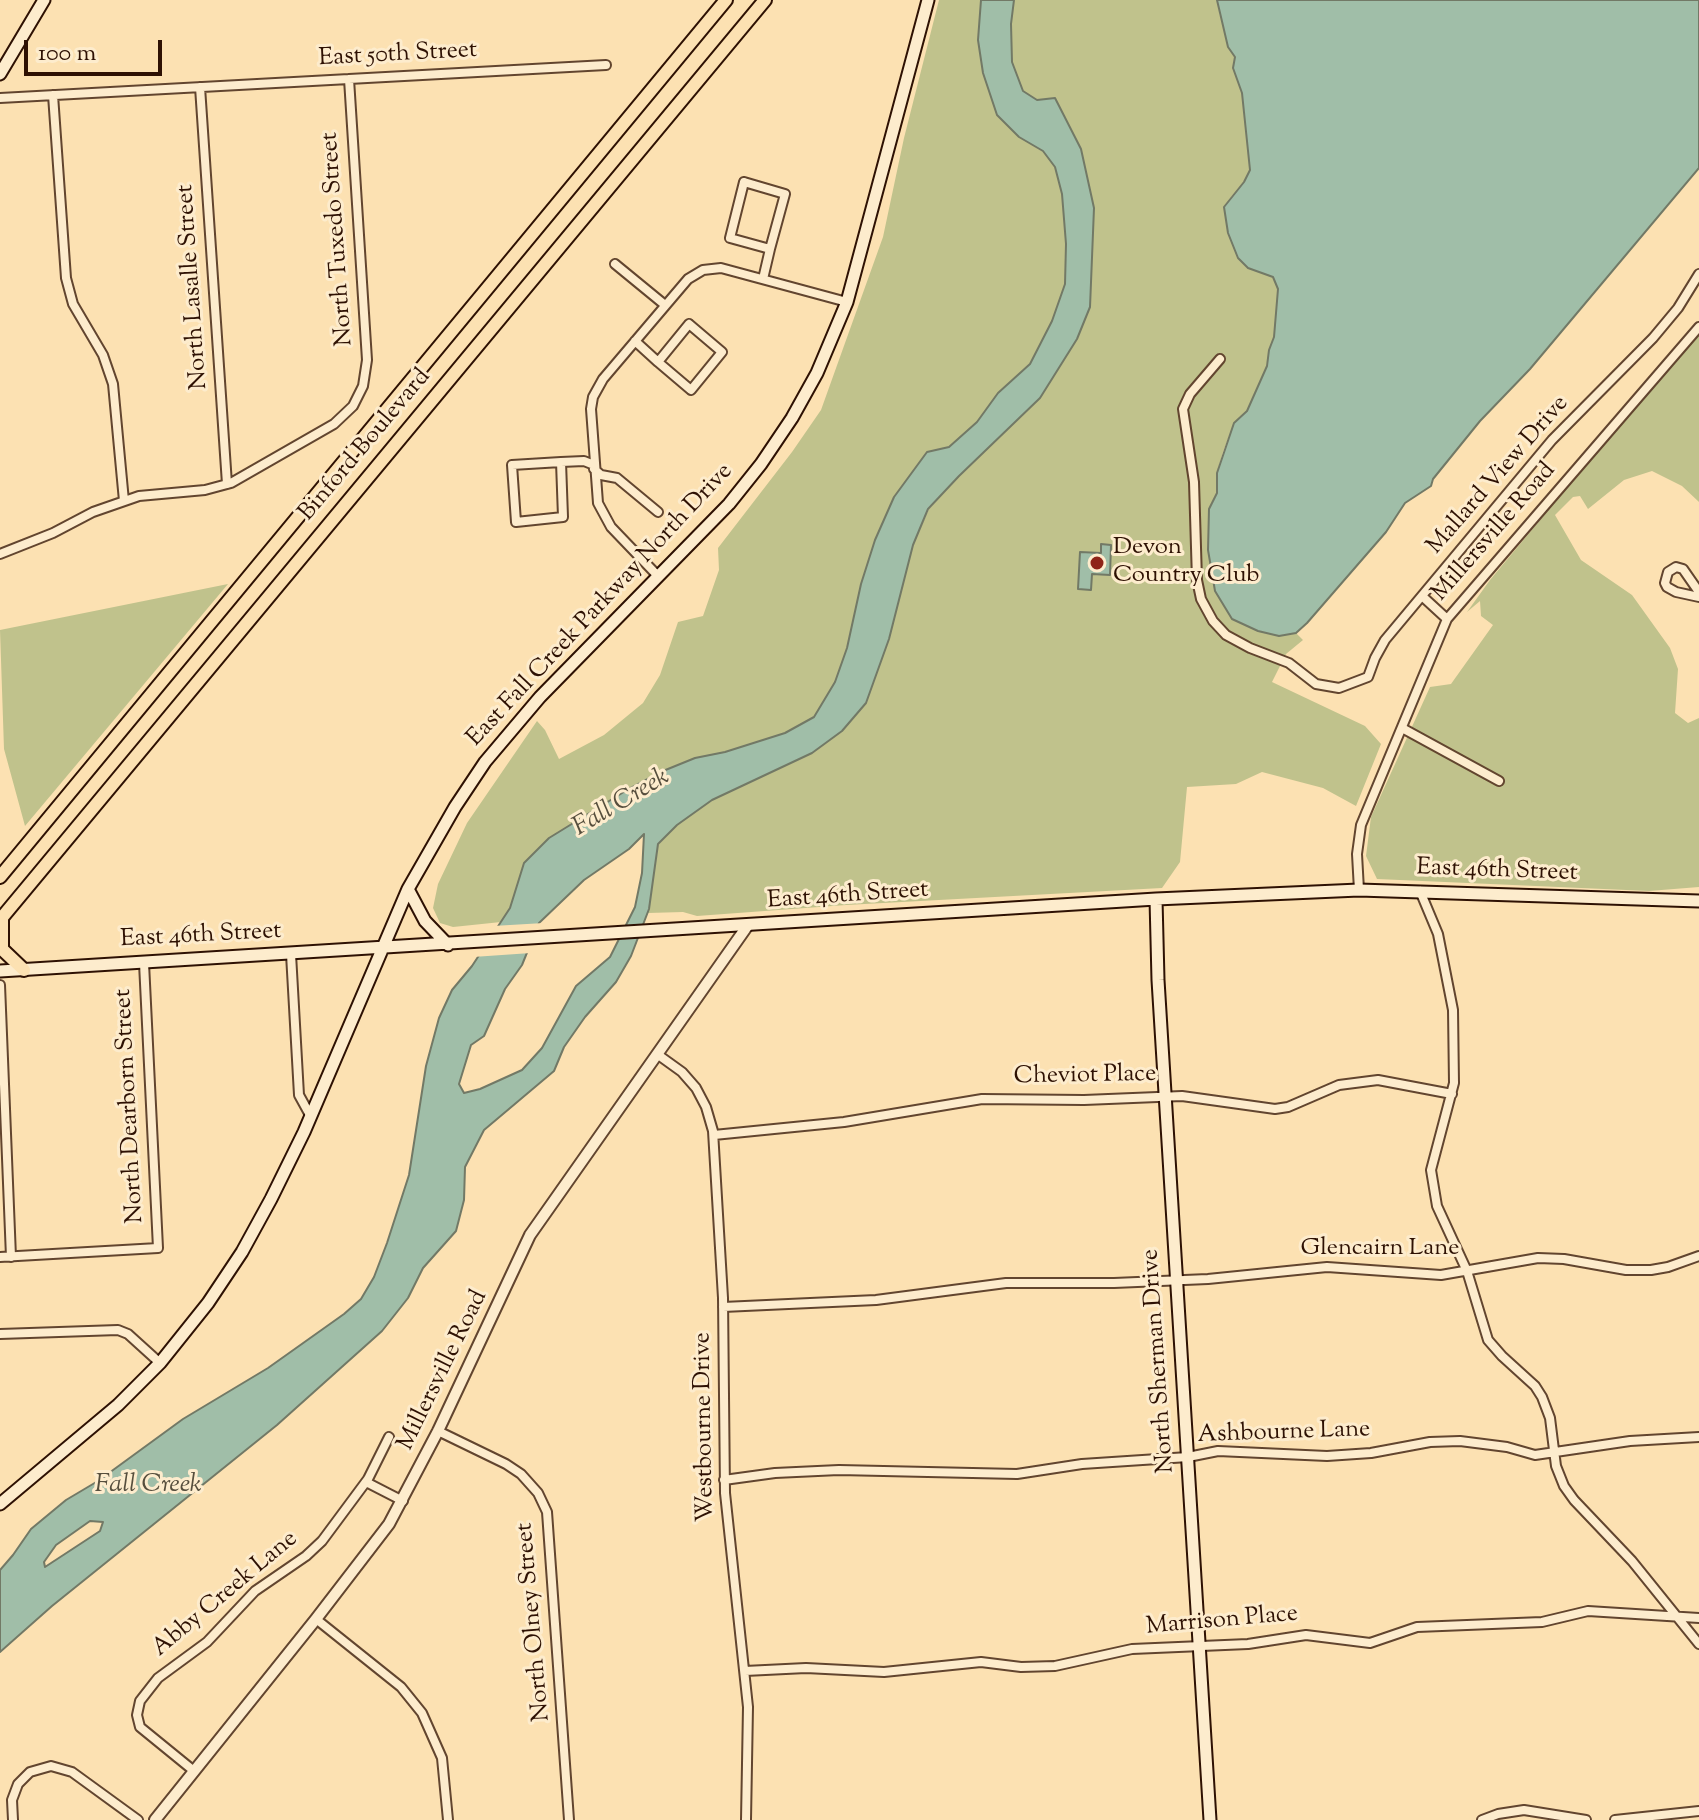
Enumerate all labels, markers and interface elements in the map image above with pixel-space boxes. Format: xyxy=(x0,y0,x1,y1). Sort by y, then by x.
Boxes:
scale bar xyxy=(28,24,166,74)
text: 100 m xyxy=(38,37,96,71)
street label: East 50th Street xyxy=(318,37,478,75)
street label: North Tuxedo Street xyxy=(317,131,361,347)
street label: North Lasalle Street xyxy=(172,183,216,391)
street label: Binford Boulevard xyxy=(294,364,438,528)
street label: Mallard View Drive xyxy=(1422,391,1576,561)
street label: East Fall Creek Parkway North Drive xyxy=(462,458,740,754)
street label: Millersville Road xyxy=(1427,458,1563,608)
place label: Devon Country Club xyxy=(1113,535,1259,591)
marker: Devon Country Club xyxy=(1088,554,1106,572)
water label: Fall Creek xyxy=(568,763,676,845)
street label: East 46th Street xyxy=(1416,855,1578,889)
street label: East 46th Street xyxy=(767,877,929,917)
street label: East 46th Street xyxy=(120,918,282,956)
street label: North Dearborn Street xyxy=(110,988,152,1224)
street label: Cheviot Place xyxy=(1013,1061,1157,1093)
street label: Glencairn Lane xyxy=(1301,1236,1459,1264)
street label: North Sherman Drive xyxy=(1138,1248,1182,1474)
street label: Millersville Road xyxy=(393,1286,495,1456)
street label: Westbourne Drive xyxy=(690,1332,722,1522)
street label: Ashbourne Lane xyxy=(1197,1417,1371,1451)
water label: Fall Creek xyxy=(94,1471,202,1503)
street label: North Olney Street xyxy=(512,1521,558,1723)
street label: Abby Creek Lane xyxy=(148,1526,304,1664)
street label: Marrison Place xyxy=(1145,1601,1299,1643)

